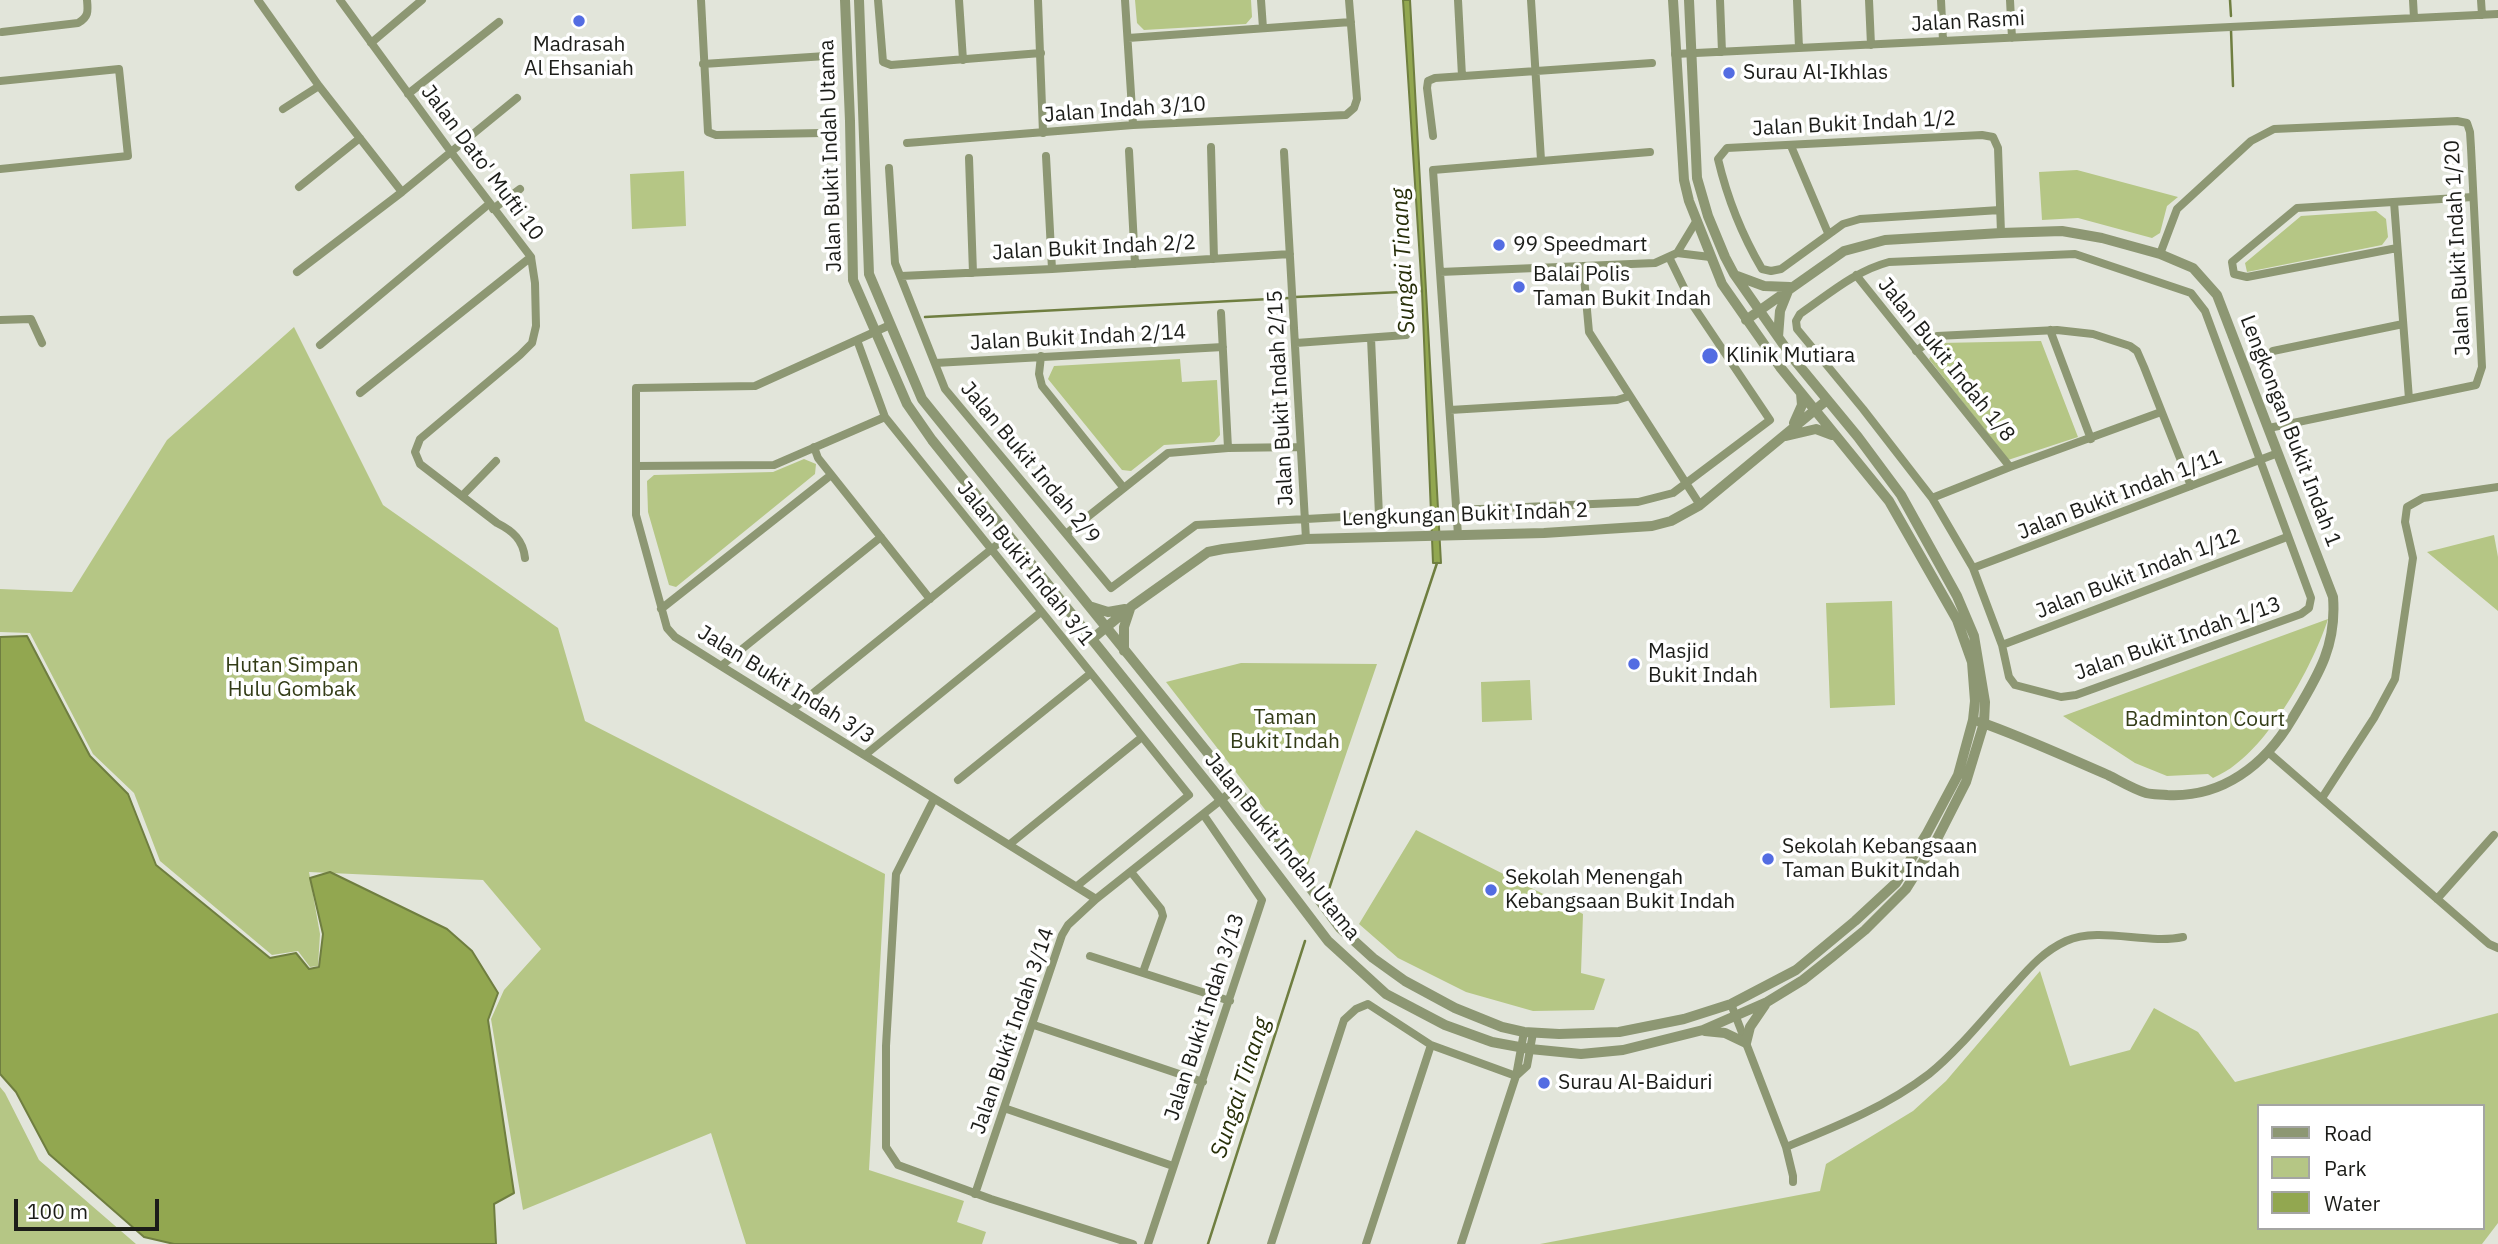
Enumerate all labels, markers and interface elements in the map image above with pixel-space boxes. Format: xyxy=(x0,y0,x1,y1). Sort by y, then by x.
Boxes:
street label: Jalan Rasmi xyxy=(1910,6,2026,38)
marker: Madrasah Al Ehsaniah xyxy=(571,13,587,29)
place label: Madrasah Al Ehsaniah xyxy=(524,32,634,82)
street label: Jalan Bukit Indah Utama xyxy=(814,39,848,273)
place label: Surau Al-Ikhlas xyxy=(1743,60,1888,86)
marker: Surau Al-Ikhlas xyxy=(1721,65,1737,81)
street label: Jalan Dato' Mufti 10 xyxy=(415,80,549,246)
street label: Jalan Indah 3/10 xyxy=(1043,92,1207,128)
street label: Jalan Bukit Indah 1/2 xyxy=(1752,106,1956,142)
street label: Jalan Bukit Indah 1/20 xyxy=(2440,139,2476,357)
water label: Sungai Tinang xyxy=(1386,188,1422,334)
street label: Jalan Bukit Indah 2/2 xyxy=(992,230,1196,266)
place label: 99 Speedmart xyxy=(1513,232,1647,258)
marker: 99 Speedmart xyxy=(1491,237,1507,253)
place label: Balai Polis Taman Bukit Indah xyxy=(1533,262,1711,312)
street label: Jalan Bukit Indah 1/8 xyxy=(1872,273,2020,447)
marker: Balai Polis Taman Bukit Indah xyxy=(1511,279,1527,295)
street label: Jalan Bukit Indah 2/15 xyxy=(1263,289,1299,507)
street label: Lengkongan Bukit Indah 1 xyxy=(2234,312,2346,550)
street label: Jalan Bukit Indah 2/14 xyxy=(969,320,1187,356)
place label: Klinik Mutiara xyxy=(1726,343,1855,369)
marker: Klinik Mutiara xyxy=(1700,346,1720,366)
street label: Jalan Bukit Indah 2/9 xyxy=(955,377,1105,549)
street label: Jalan Bukit Indah 1/11 xyxy=(2014,444,2226,546)
street label: Jalan Bukit Indah 3/1 xyxy=(951,477,1099,651)
street label: Lengkungan Bukit Indah 2 xyxy=(1342,498,1588,532)
street label: Jalan Bukit Indah 1/12 xyxy=(2032,523,2244,625)
street label: Jalan Bukit Indah 1/13 xyxy=(2072,592,2284,686)
street label: Jalan Bukit Indah 3/3 xyxy=(693,620,879,750)
place label: Masjid Bukit Indah xyxy=(1648,639,1758,689)
park label: Hutan Simpan Hulu Gombak xyxy=(225,653,359,703)
marker: Masjid Bukit Indah xyxy=(1626,656,1642,672)
park label: Taman Bukit Indah xyxy=(1230,705,1340,755)
park label: Badminton Court xyxy=(2125,707,2285,733)
street label: Jalan Bukit Indah Utama xyxy=(1199,749,1365,945)
place label: Sekolah Kebangsaan Taman Bukit Indah xyxy=(1782,834,1977,884)
marker: Sekolah Kebangsaan Taman Bukit Indah xyxy=(1760,851,1776,867)
place label: Sekolah Menengah Kebangsaan Bukit Indah xyxy=(1505,865,1735,915)
marker: Sekolah Menengah Kebangsaan Bukit Indah xyxy=(1483,882,1499,898)
street label: Jalan Bukit Indah 3/13 xyxy=(1160,910,1250,1124)
street label: Jalan Bukit Indah 3/14 xyxy=(966,925,1060,1137)
water label: Sungai Tinang xyxy=(1205,1014,1277,1162)
place label: Surau Al-Baiduri xyxy=(1558,1070,1712,1096)
marker: Surau Al-Baiduri xyxy=(1536,1075,1552,1091)
legend xyxy=(2256,1104,2484,1230)
text: Road xyxy=(2324,1119,2372,1147)
text: Park xyxy=(2324,1154,2367,1182)
scale bar xyxy=(18,1184,163,1228)
text: Water xyxy=(2324,1189,2380,1217)
text: 100 m xyxy=(27,1197,88,1225)

